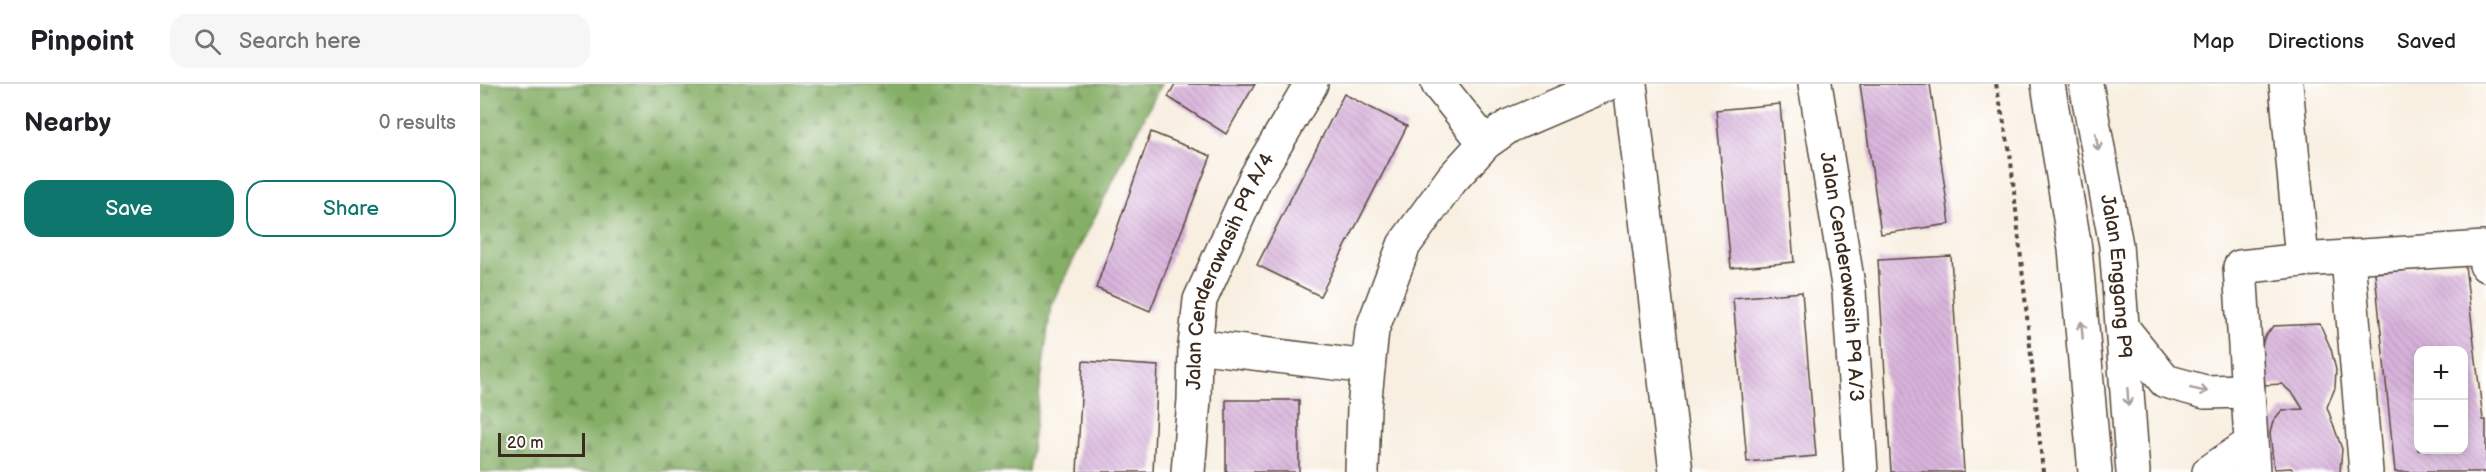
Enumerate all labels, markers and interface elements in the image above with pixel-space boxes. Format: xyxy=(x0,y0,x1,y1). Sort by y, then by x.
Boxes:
search box xyxy=(170,14,590,68)
text: Pinpoint xyxy=(30,25,134,58)
icon: search xyxy=(191,25,224,58)
text: Search here xyxy=(239,28,361,55)
text: Map xyxy=(2192,29,2235,54)
text: Directions xyxy=(2268,29,2364,54)
text: Saved xyxy=(2397,29,2456,54)
text: Nearby xyxy=(24,108,111,139)
text: 0 results xyxy=(379,111,456,135)
one-way arrow xyxy=(2091,131,2102,151)
street label: Jalan Cenderawasih P9 A/4 xyxy=(1182,149,1280,390)
street label: Jalan Cenderawasih P9 A/3 xyxy=(1814,150,1868,402)
button: Save xyxy=(24,180,234,237)
button: Share xyxy=(246,180,456,237)
street label: Jalan Enggang P9 xyxy=(2095,192,2136,359)
one-way arrow xyxy=(2076,321,2087,340)
map controls xyxy=(2414,346,2468,454)
button: + xyxy=(2414,346,2468,400)
one-way arrow xyxy=(2189,385,2208,396)
one-way arrow xyxy=(2123,387,2134,407)
button: − xyxy=(2414,400,2468,454)
scale bar xyxy=(498,430,585,458)
text: 20 m xyxy=(507,434,543,453)

